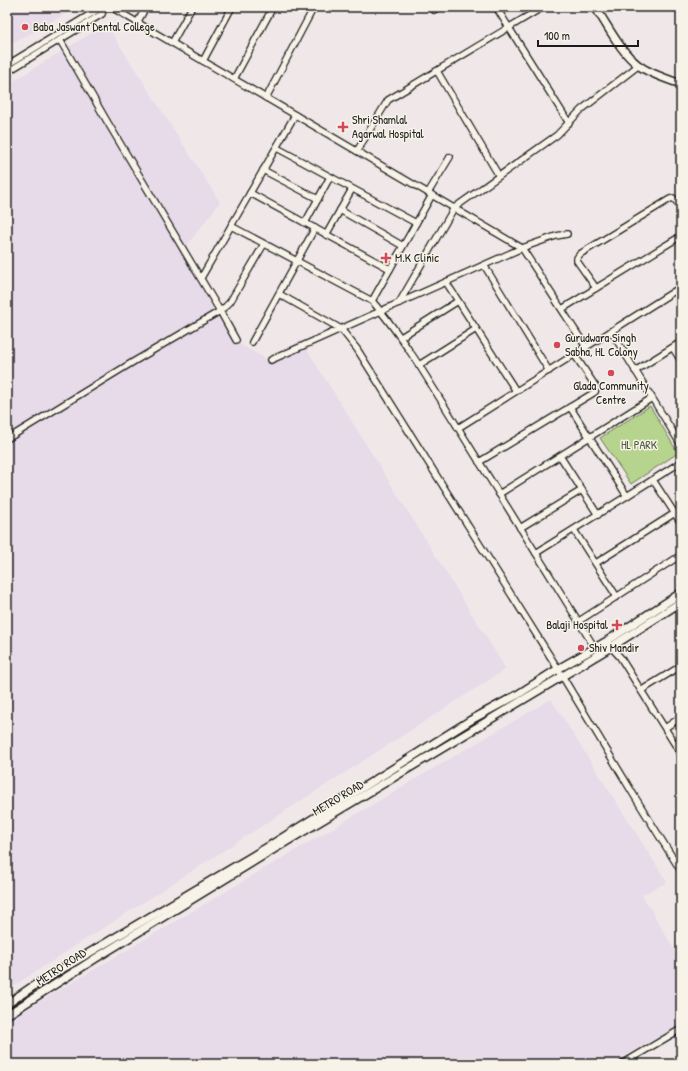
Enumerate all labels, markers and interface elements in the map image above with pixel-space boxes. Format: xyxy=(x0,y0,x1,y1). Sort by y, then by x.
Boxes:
place label: Baba Jaswant Dental College xyxy=(33,18,155,35)
marker: Baba Jaswant Dental College xyxy=(20,22,30,32)
scale bar xyxy=(538,22,638,48)
text: 100 m xyxy=(544,27,570,44)
place label: Shri Shamlal Agarwal Hospital xyxy=(352,111,424,142)
marker: Shri Shamlal Agarwal Hospital xyxy=(337,121,349,133)
place label: M.K Clinic xyxy=(395,249,439,266)
marker: M.K Clinic xyxy=(380,252,392,264)
place label: Gurudwara Singh Sabha, HL Colony xyxy=(565,329,638,360)
marker: Gurudwara Singh Sabha, HL Colony xyxy=(552,340,562,350)
marker: Glada Community Centre xyxy=(606,368,616,378)
place label: Glada Community Centre xyxy=(573,377,649,408)
park label: HL PARK xyxy=(621,436,658,453)
place label: Balaji Hospital xyxy=(546,616,609,633)
marker: Balaji Hospital xyxy=(611,619,623,631)
place label: Shiv Mandir xyxy=(589,639,639,656)
marker: Shiv Mandir xyxy=(576,643,586,653)
street label: METRO ROAD xyxy=(309,776,367,819)
street label: METRO ROAD xyxy=(32,944,89,989)

